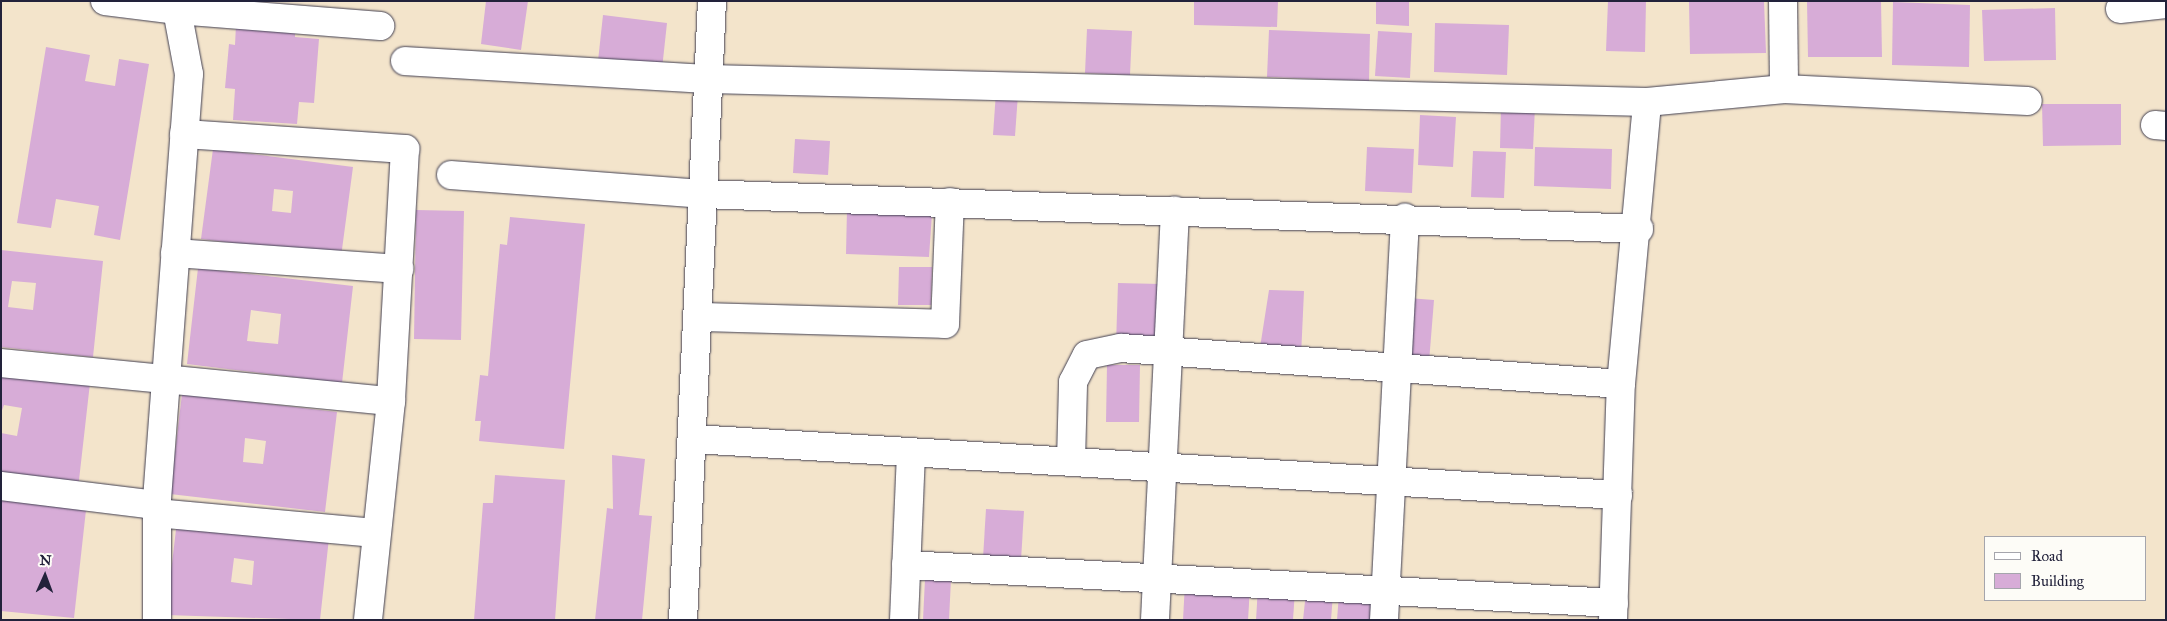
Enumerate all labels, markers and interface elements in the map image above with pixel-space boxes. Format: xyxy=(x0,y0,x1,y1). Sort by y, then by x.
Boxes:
legend xyxy=(1984,536,2147,601)
text: Road xyxy=(2031,547,2063,565)
north arrow xyxy=(20,551,70,601)
text: N xyxy=(39,552,52,569)
text: Building xyxy=(2031,572,2084,590)

